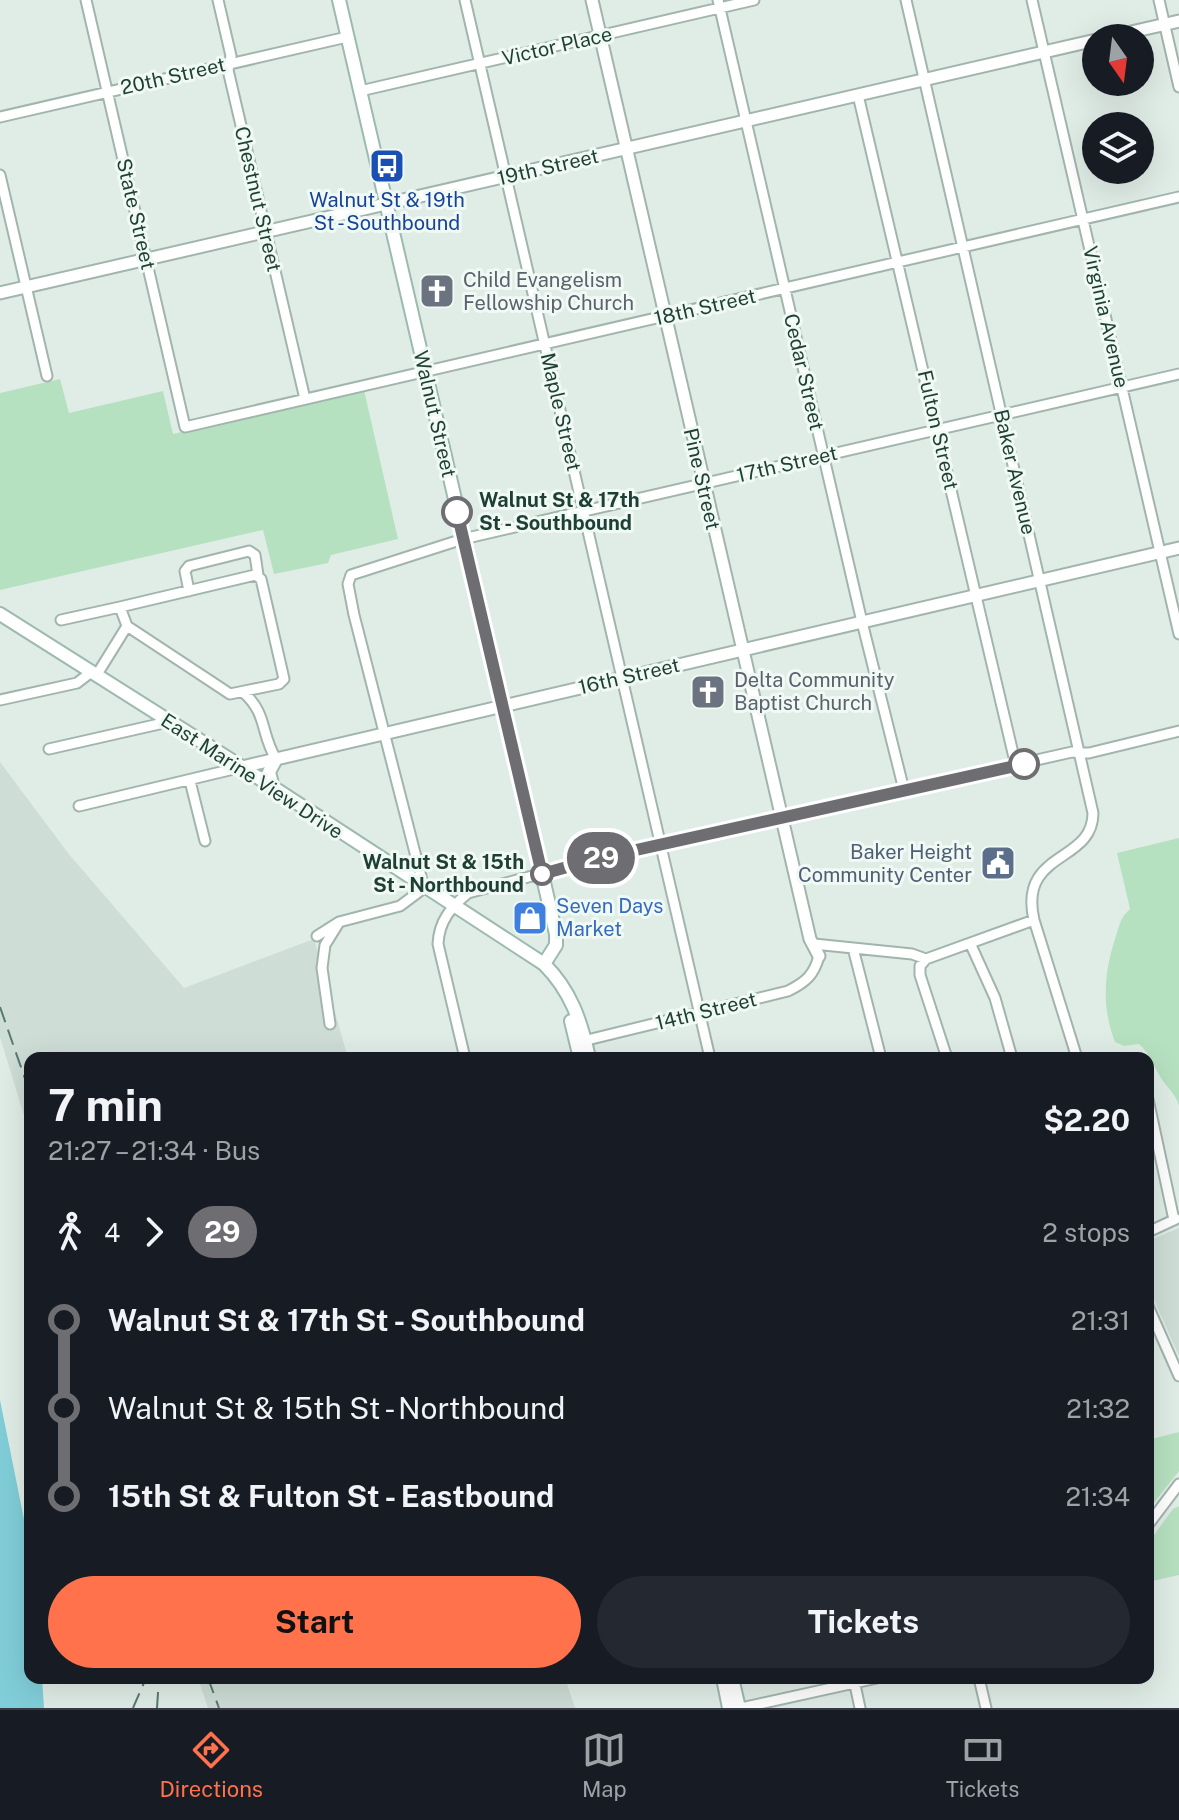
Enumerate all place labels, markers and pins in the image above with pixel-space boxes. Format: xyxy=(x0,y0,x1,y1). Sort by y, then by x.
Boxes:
bus stop icon: Walnut St & 19th St - Southbound xyxy=(368,147,406,185)
place label: Walnut St & 19th St - Southbound xyxy=(309,188,465,235)
place label: Child Evangelism Fellowship Church xyxy=(463,268,634,315)
church icon: Child Evangelism Fellowship Church xyxy=(418,272,456,310)
place label: Walnut St & 17th St - Southbound xyxy=(479,488,640,535)
marker: Walnut St & 17th St - Southbound xyxy=(442,497,472,527)
place label: Delta Community Baptist Church xyxy=(734,668,895,715)
church icon: Delta Community Baptist Church xyxy=(689,673,727,711)
unlabelled marker xyxy=(1009,749,1039,779)
place label: Baker Height Community Center xyxy=(798,840,972,887)
public building icon: Baker Height Community Center xyxy=(979,844,1017,882)
place label: Walnut St & 15th St - Northbound xyxy=(362,850,524,897)
marker: Walnut St & 15th St - Northbound xyxy=(531,863,553,885)
place label: Seven Days Market xyxy=(556,894,663,941)
shop icon: Seven Days Market xyxy=(511,899,549,937)

